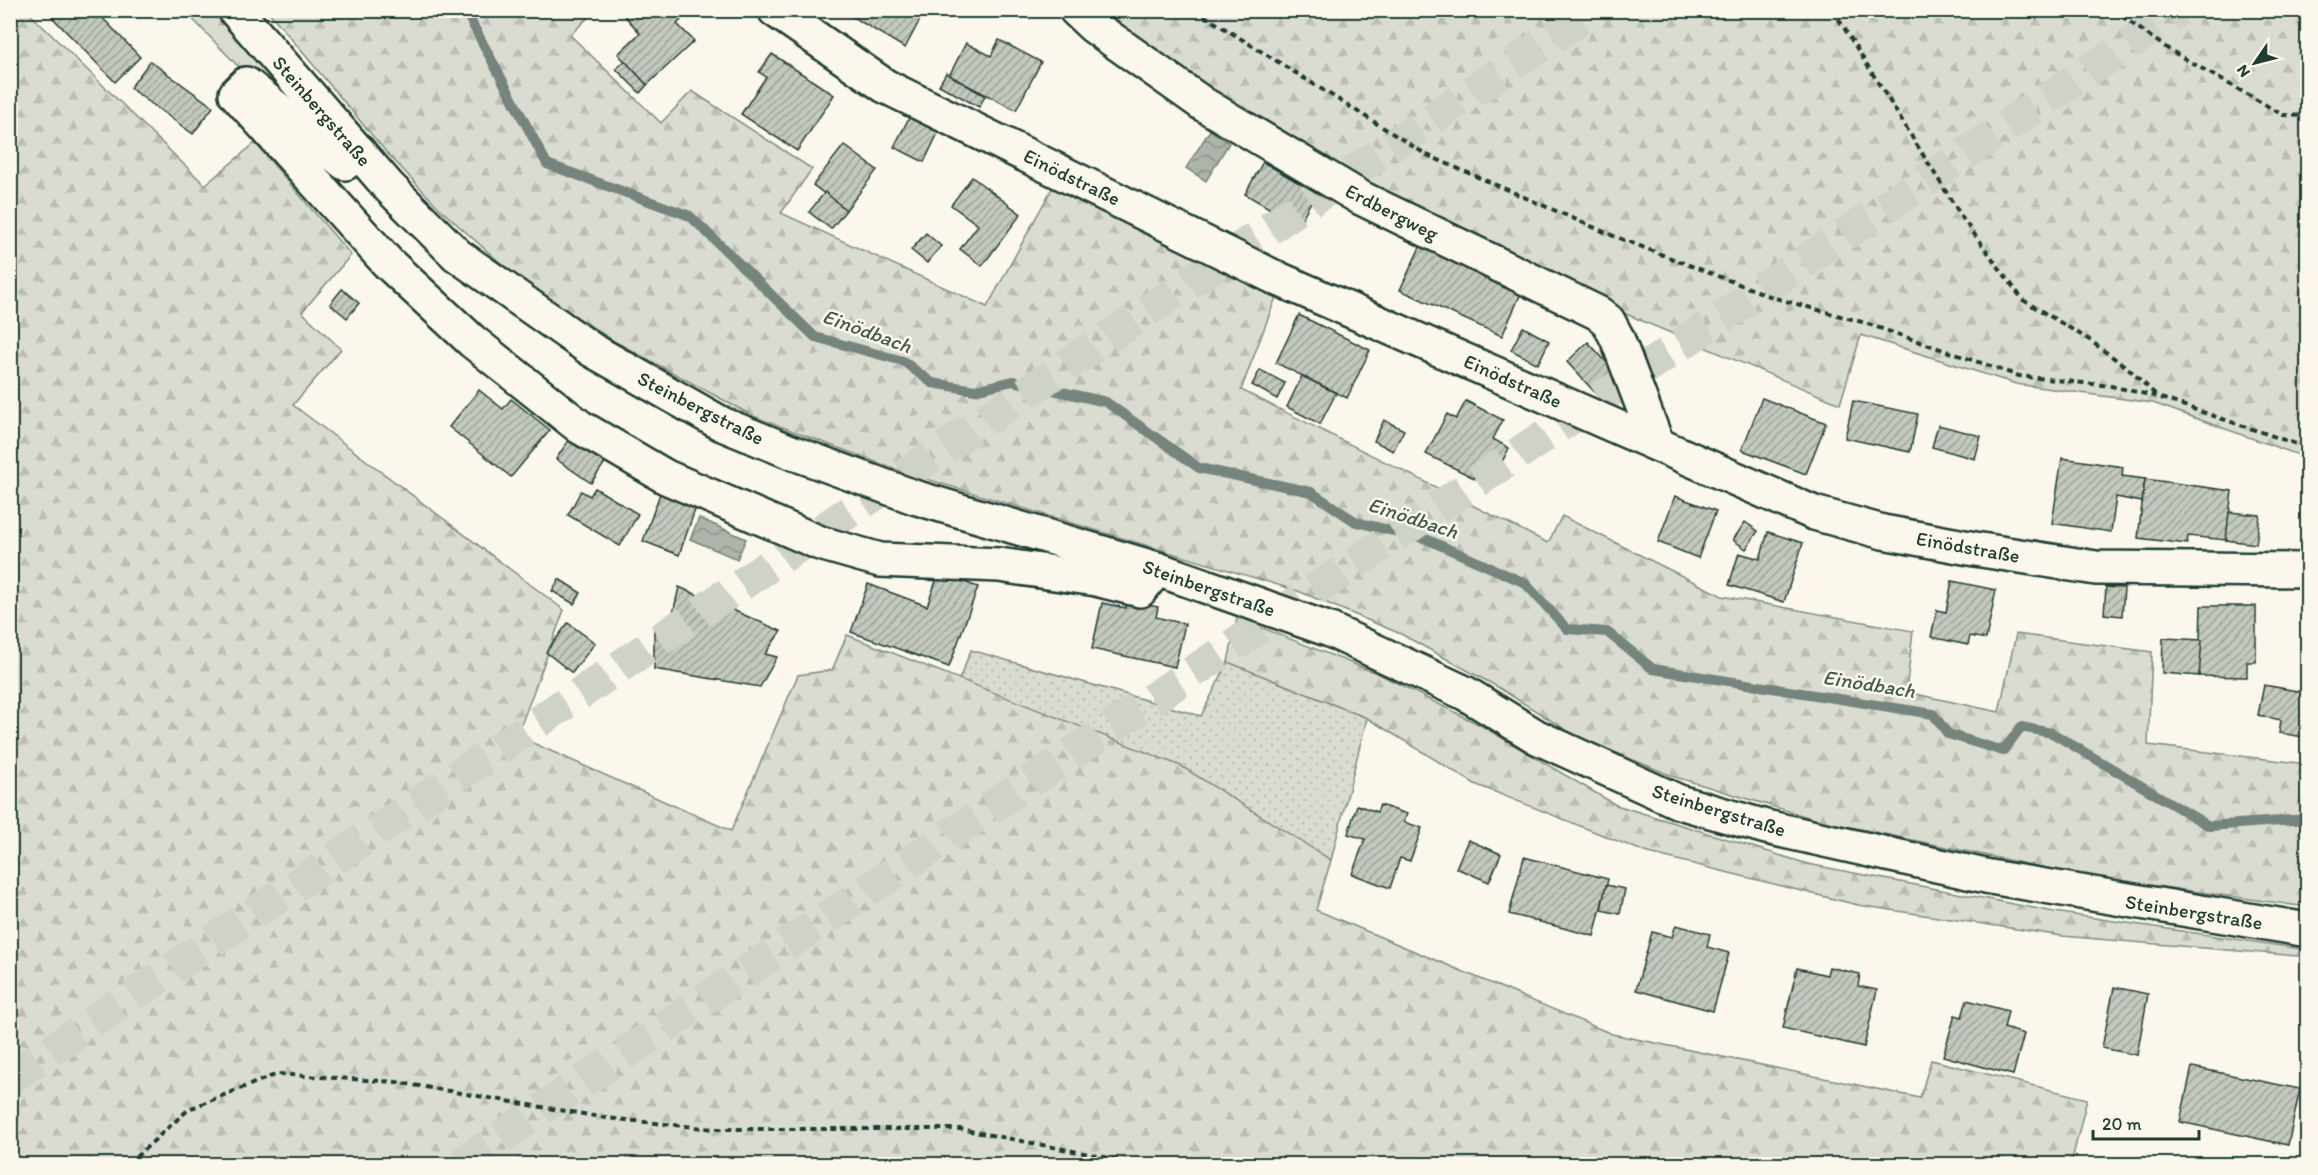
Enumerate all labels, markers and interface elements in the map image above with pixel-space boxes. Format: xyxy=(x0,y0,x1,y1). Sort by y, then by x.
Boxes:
north arrow xyxy=(2225,33,2285,93)
street label: Steinbergstraße xyxy=(268,51,376,171)
text: N xyxy=(2232,61,2254,81)
street label: Einödstraße xyxy=(1020,143,1124,211)
street label: Erdbergweg xyxy=(1342,178,1443,246)
water label: Einödbach xyxy=(819,303,915,358)
street label: Einödstraße xyxy=(1460,349,1566,413)
street label: Steinbergstraße xyxy=(634,366,768,450)
water label: Einödbach xyxy=(1365,491,1461,544)
street label: Einödstraße xyxy=(1914,526,2022,568)
street label: Steinbergstraße xyxy=(1140,554,1278,622)
water label: Einödbach xyxy=(1821,664,1917,703)
street label: Steinbergstraße xyxy=(1649,778,1789,842)
street label: Steinbergstraße xyxy=(2124,889,2264,935)
scale bar xyxy=(2093,1103,2200,1141)
text: 20 m xyxy=(2102,1113,2142,1135)

